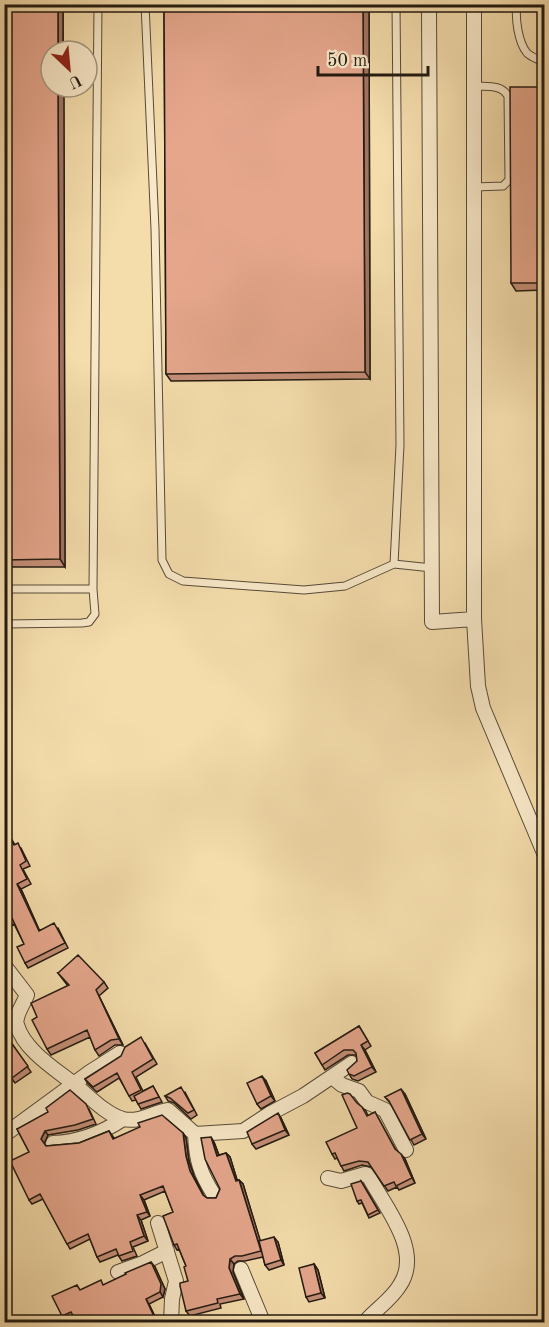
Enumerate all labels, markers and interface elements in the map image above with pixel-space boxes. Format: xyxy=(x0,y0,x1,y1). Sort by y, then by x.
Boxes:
north arrow xyxy=(39,39,99,99)
scale bar xyxy=(318,39,428,77)
text: 50 m xyxy=(327,52,367,70)
text: U xyxy=(65,71,84,91)

